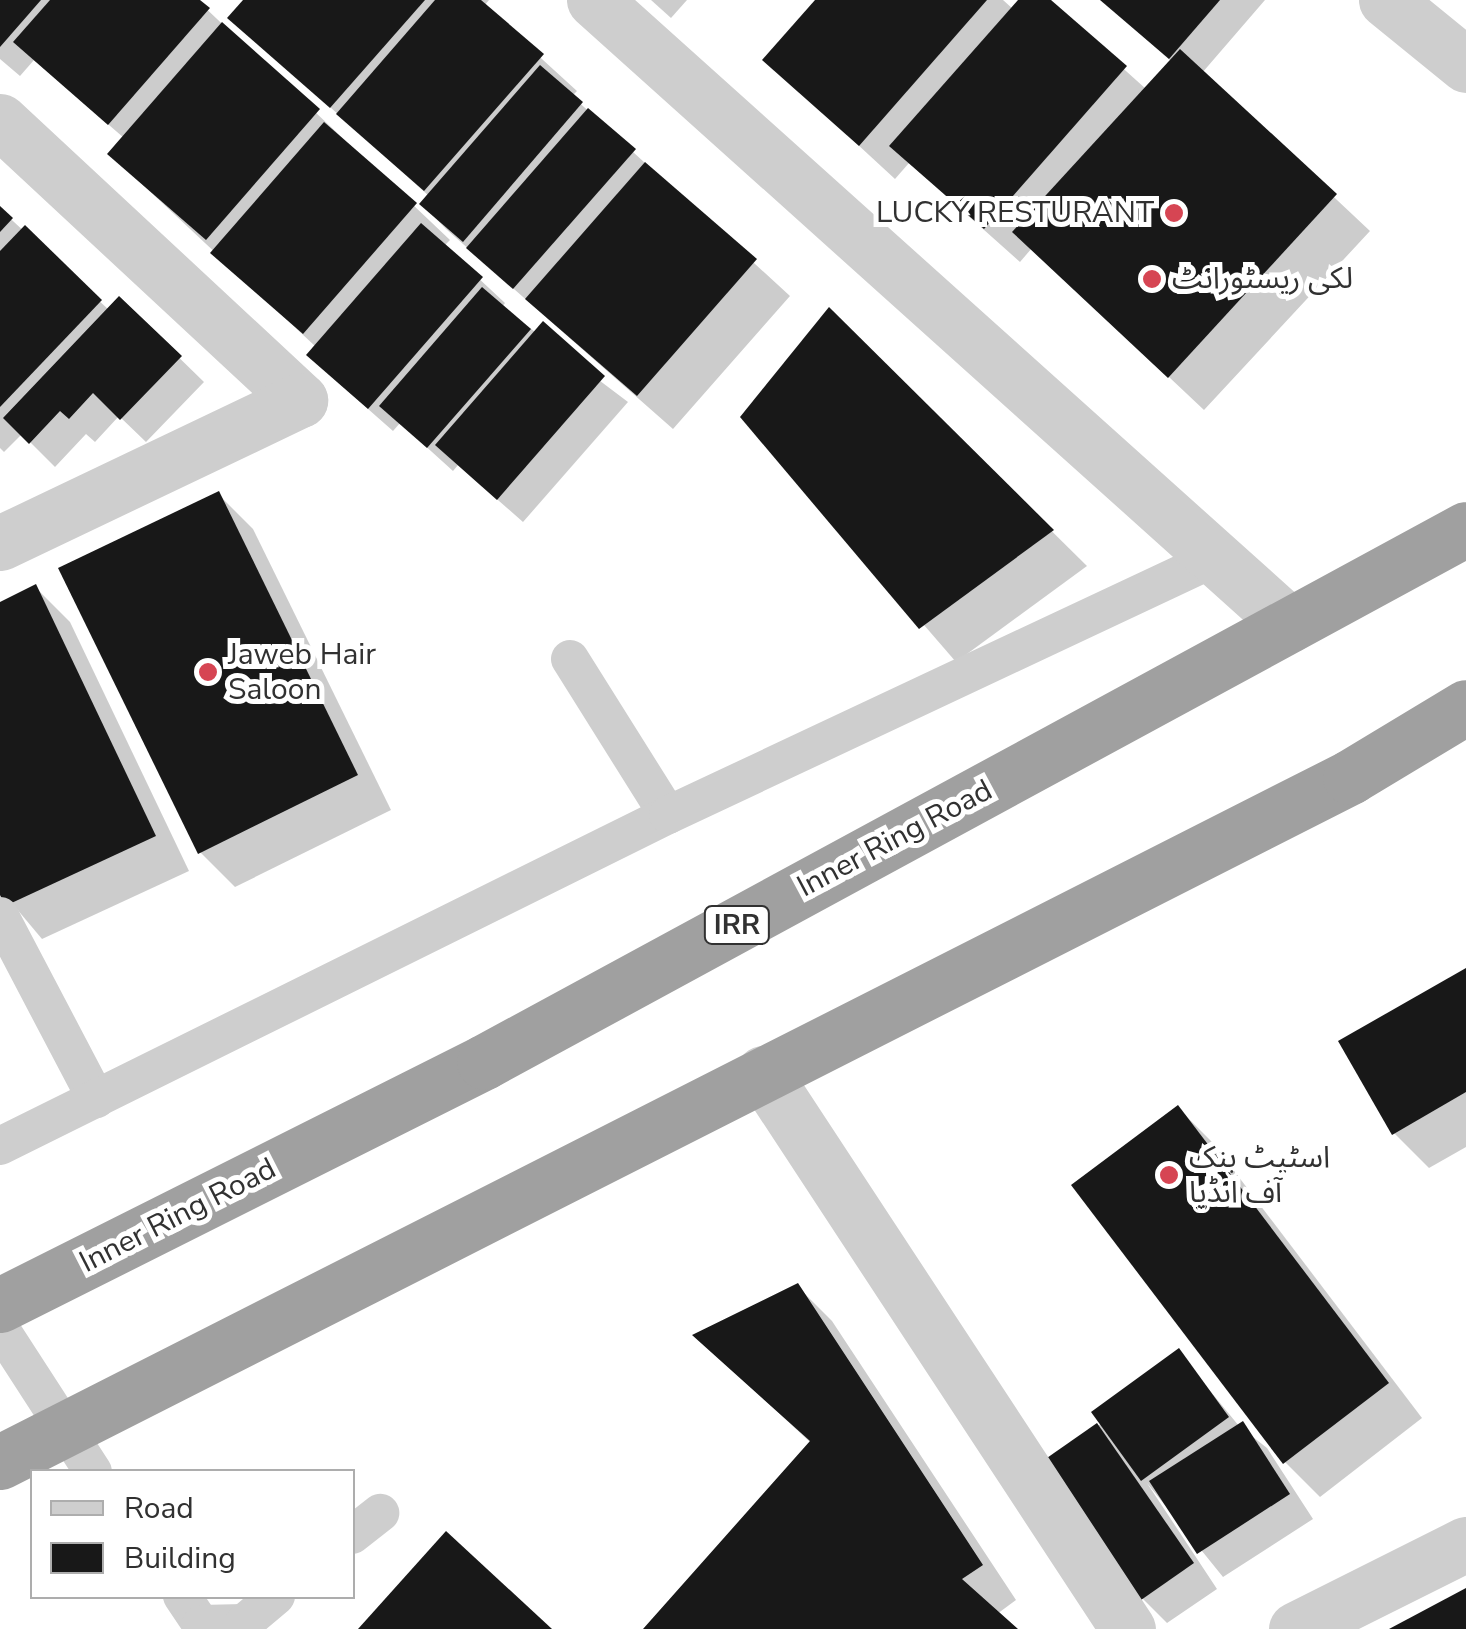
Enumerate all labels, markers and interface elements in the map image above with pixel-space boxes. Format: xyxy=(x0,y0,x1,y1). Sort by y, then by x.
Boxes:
place label: LUCKY RESTURANT xyxy=(876,195,1154,231)
marker: LUCKY RESTURANT xyxy=(1163,202,1185,224)
place label: لکی ریسٹورانٹ xyxy=(1172,261,1353,297)
marker: لکی ریسٹورانٹ xyxy=(1141,268,1163,290)
place label: Jaweb Hair Saloon xyxy=(228,637,376,708)
marker: Jaweb Hair Saloon xyxy=(197,661,219,683)
street label: Inner Ring Road xyxy=(791,773,999,905)
road number: IRR xyxy=(702,902,772,948)
place label: اسٹیٹ بنک آف انڈیا xyxy=(1189,1140,1330,1210)
street label: Inner Ring Road xyxy=(74,1151,282,1281)
marker: اسٹیٹ بنک آف انڈیا xyxy=(1158,1164,1180,1186)
legend xyxy=(30,1469,355,1599)
text: Road xyxy=(124,1488,194,1529)
text: Building xyxy=(124,1538,236,1579)

